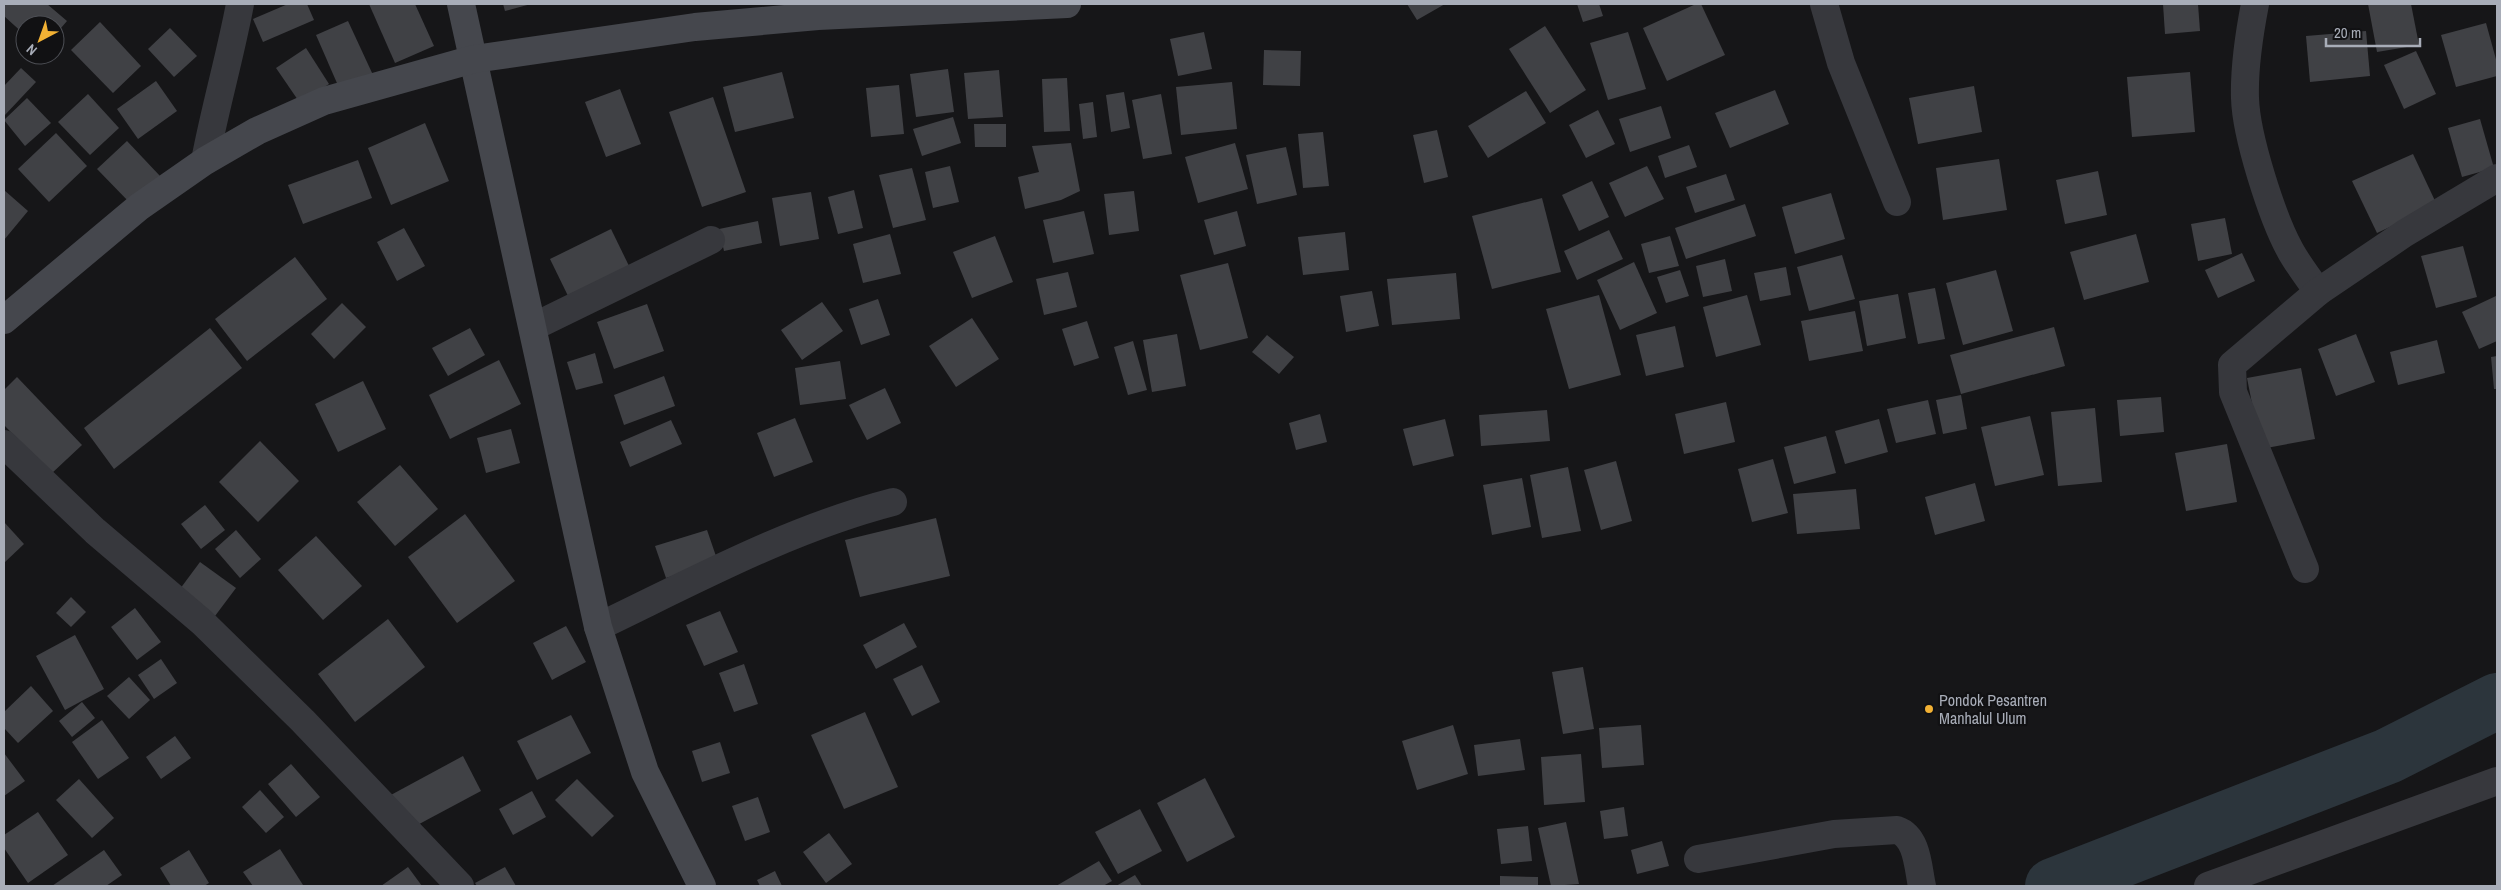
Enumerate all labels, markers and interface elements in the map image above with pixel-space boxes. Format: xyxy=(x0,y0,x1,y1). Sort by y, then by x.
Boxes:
north arrow xyxy=(15,15,65,65)
scale bar xyxy=(2326,15,2420,47)
text: 20 m xyxy=(2334,22,2361,43)
text: N xyxy=(22,40,41,59)
place label: Pondok Pesantren Manhalul Ulum xyxy=(1939,689,2047,729)
marker: Pondok Pesantren Manhalul Ulum xyxy=(1923,703,1935,715)

